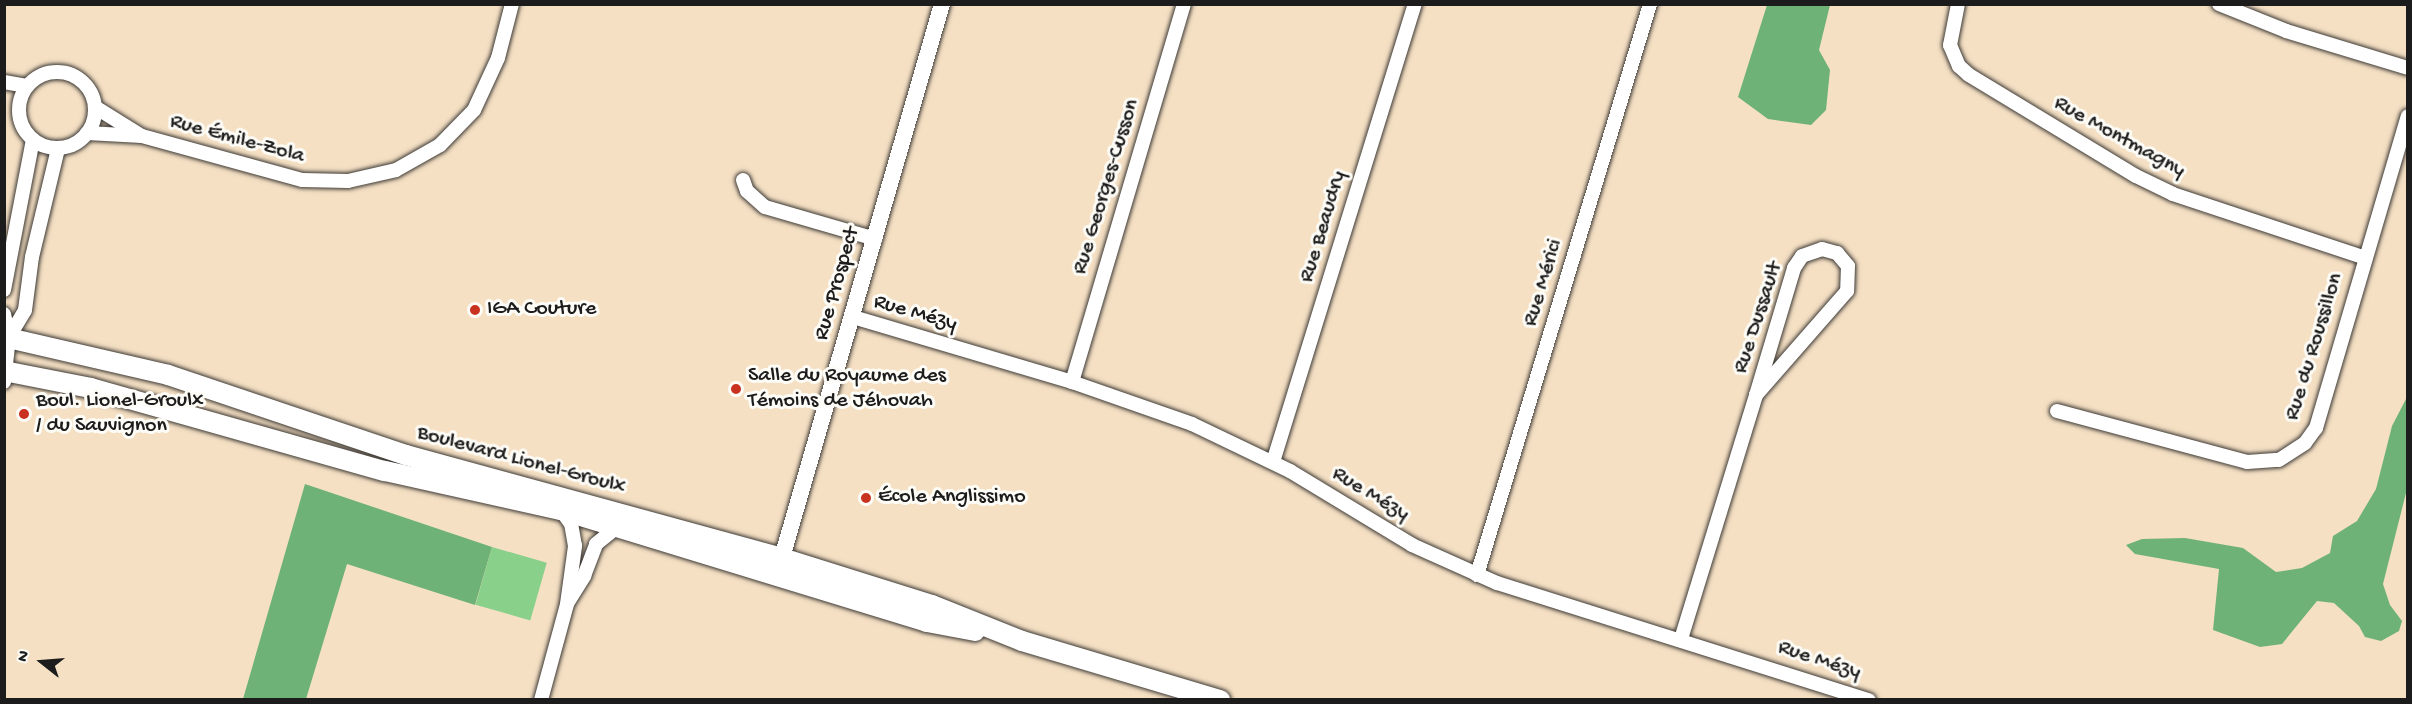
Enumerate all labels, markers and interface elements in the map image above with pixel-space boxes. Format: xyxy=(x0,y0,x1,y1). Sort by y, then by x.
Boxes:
street label: Rue Montmagny xyxy=(2049,91,2189,185)
street label: Rue Georges-Cusson xyxy=(1068,96,1146,278)
street label: Rue Émile-Zola xyxy=(167,109,307,171)
street label: Rue Beaudry xyxy=(1295,168,1353,286)
street label: Rue Prospect xyxy=(809,224,867,344)
street label: Rue Mérici xyxy=(1518,236,1570,330)
street label: Rue Dussault xyxy=(1729,259,1789,377)
street label: Rue du Roussillon xyxy=(2280,270,2350,424)
street label: Rue Mézy xyxy=(870,290,960,338)
place label: IGA Couture xyxy=(487,297,596,323)
marker: IGA Couture xyxy=(468,303,482,317)
place label: Salle du Royaume des Témoins de Jéhovah xyxy=(748,363,946,414)
marker: Salle du Royaume des Témoins de Jéhovah xyxy=(729,382,743,396)
place label: Boul. Lionel-Groulx / du Sauvignon xyxy=(36,388,204,440)
marker: Boul. Lionel-Groulx / du Sauvignon xyxy=(17,407,31,421)
street label: Boulevard Lionel-Groulx xyxy=(414,420,628,502)
street label: Rue Mézy xyxy=(1327,462,1413,528)
place label: École Anglissimo xyxy=(878,485,1026,511)
marker: École Anglissimo xyxy=(859,491,873,505)
north arrow xyxy=(12,632,72,692)
street label: Rue Mézy xyxy=(1774,635,1864,687)
text: N xyxy=(14,649,35,664)

